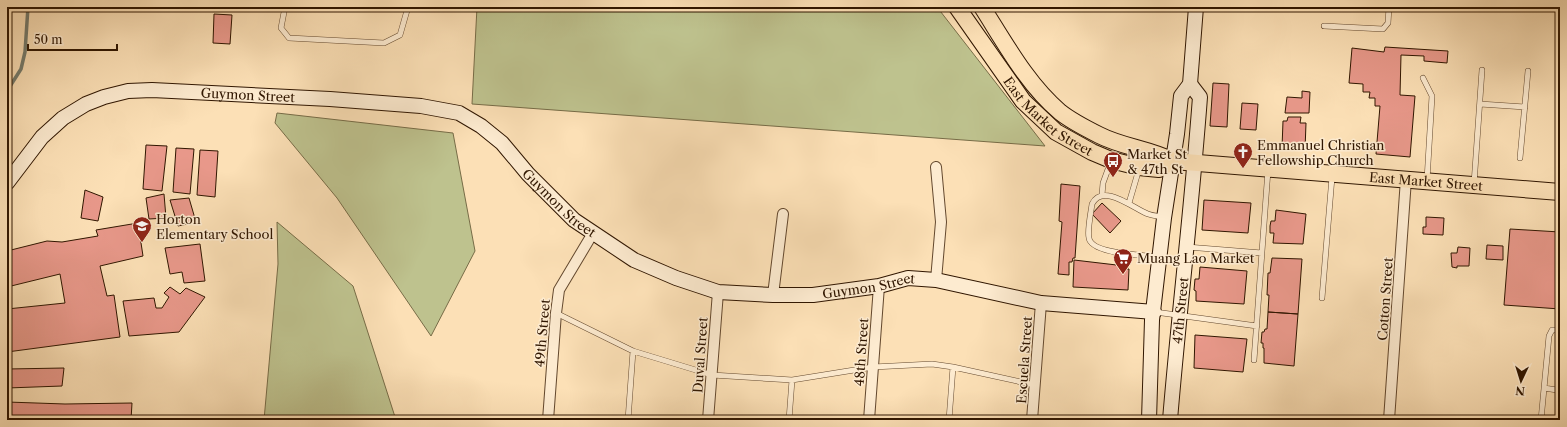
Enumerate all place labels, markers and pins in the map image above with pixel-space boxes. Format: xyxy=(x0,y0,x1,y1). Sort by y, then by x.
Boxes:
place label: Emmanuel Christian Fellowship Church xyxy=(1257,137,1385,168)
church icon: Emmanuel Christian Fellowship Church xyxy=(1232,141,1254,169)
place label: Market St & 47th St xyxy=(1127,146,1187,177)
bus stop icon: Market St & 47th St xyxy=(1102,150,1124,178)
place label: Horton Elementary School xyxy=(156,211,274,242)
school or university icon: Horton Elementary School xyxy=(131,215,153,243)
supermarket icon: Muang Lao Market xyxy=(1112,247,1134,275)
place label: Muang Lao Market xyxy=(1137,250,1255,266)

